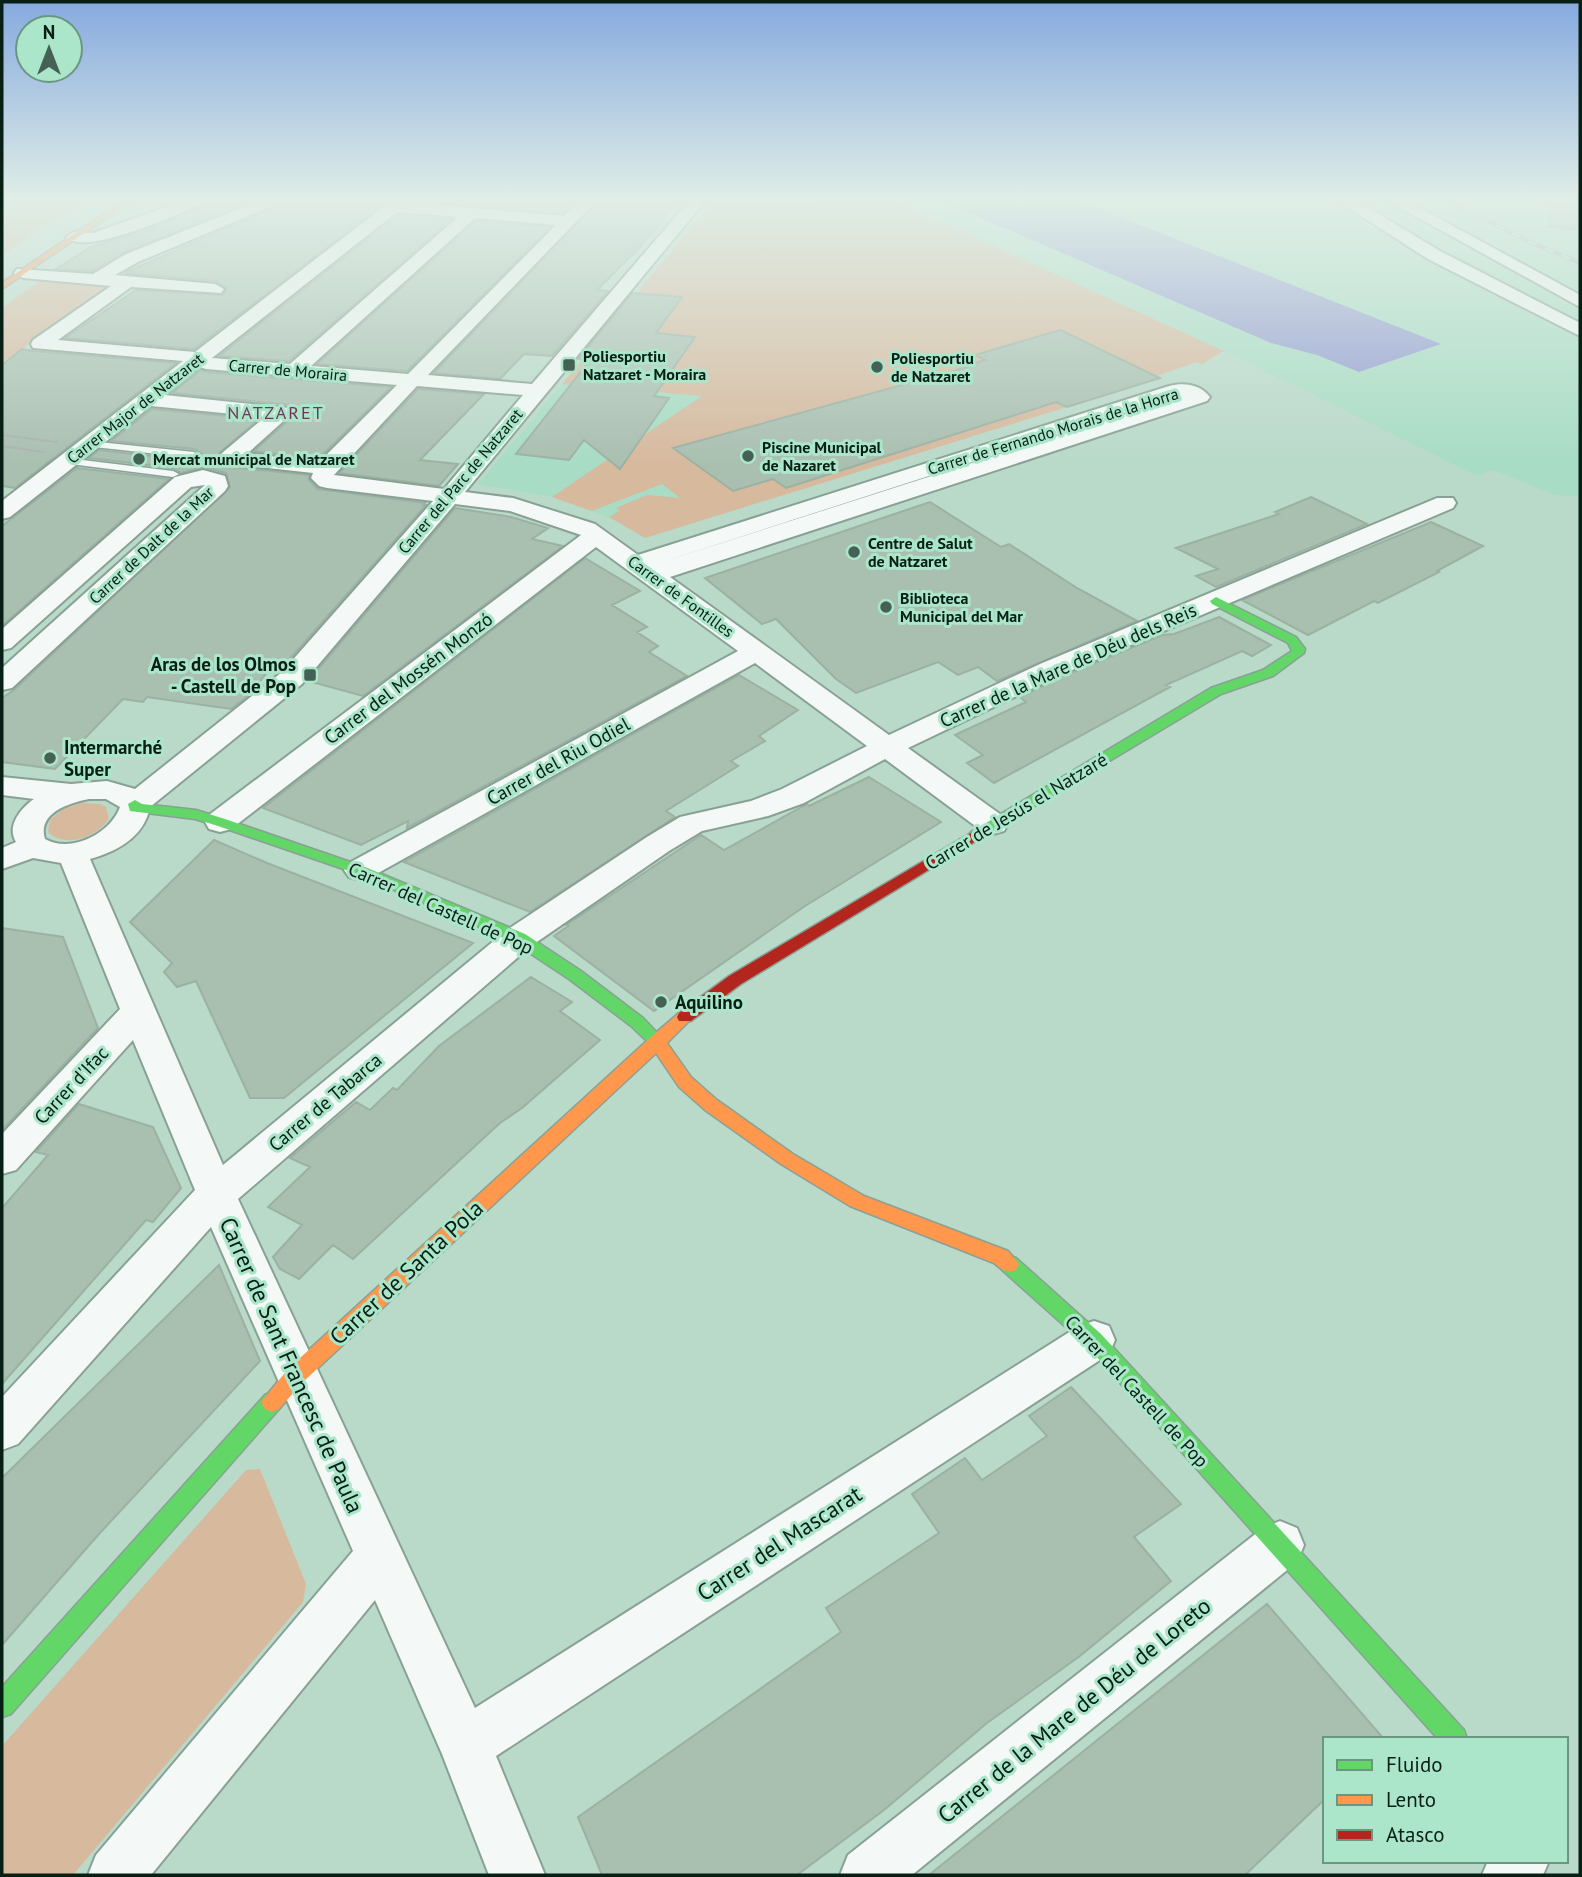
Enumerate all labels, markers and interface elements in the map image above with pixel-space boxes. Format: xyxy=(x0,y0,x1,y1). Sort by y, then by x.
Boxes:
north arrow xyxy=(14,14,84,84)
text: N xyxy=(43,20,55,44)
place label: Poliesportiu Natzaret - Moraira xyxy=(583,346,706,384)
street label: Carrer Major de Natzaret xyxy=(63,348,208,468)
place label: Poliesportiu de Natzaret xyxy=(891,348,974,386)
street label: Carrer de Moraira xyxy=(228,355,348,385)
marker: Poliesportiu Natzaret - Moraira xyxy=(561,357,577,373)
marker: Poliesportiu de Natzaret xyxy=(869,359,885,375)
street label: Carrer de Fernando Morais de la Horra xyxy=(925,383,1181,479)
district label: NATZARET xyxy=(227,401,325,424)
street label: Carrer del Parc de Natzaret xyxy=(393,404,527,558)
place label: Piscine Municipal de Nazaret xyxy=(762,437,882,475)
marker: Piscine Municipal de Nazaret xyxy=(740,448,756,464)
place label: Mercat municipal de Natzaret xyxy=(153,449,355,469)
marker: Mercat municipal de Natzaret xyxy=(131,451,147,467)
street label: Carrer de Dalt de la Mar xyxy=(84,482,218,608)
place label: Centre de Salut de Natzaret xyxy=(868,533,973,571)
marker: Centre de Salut de Natzaret xyxy=(846,544,862,560)
street label: Carrer de Fontilles xyxy=(624,551,738,641)
place label: Biblioteca Municipal del Mar xyxy=(900,588,1023,626)
street label: Carrer de la Mare de Déu dels Reis xyxy=(936,597,1200,733)
marker: Biblioteca Municipal del Mar xyxy=(878,599,894,615)
street label: Carrer del Mossén Monzó xyxy=(319,607,497,749)
place label: Aras de los Olmos - Castell de Pop xyxy=(151,652,296,698)
marker: Aras de los Olmos - Castell de Pop xyxy=(302,667,318,683)
street label: Carrer del Riu Odiel xyxy=(482,712,634,810)
place label: Intermarché Super xyxy=(64,735,162,781)
street label: Carrer de Jesús el Natzaré xyxy=(920,747,1112,875)
marker: Intermarché Super xyxy=(42,750,58,766)
street label: Carrer del Castell de Pop xyxy=(345,856,537,960)
place label: Aquilino xyxy=(675,990,743,1014)
marker: Aquilino xyxy=(653,994,669,1010)
street label: Carrer d'Ifac xyxy=(29,1041,113,1129)
street label: Carrer de Tabarca xyxy=(263,1048,387,1156)
street label: Carrer de Santa Pola xyxy=(323,1193,489,1351)
street label: Carrer de Sant Francesc de Paula xyxy=(214,1213,370,1517)
street label: Carrer del Castell de Pop xyxy=(1060,1310,1214,1472)
street label: Carrer del Mascarat xyxy=(691,1479,867,1607)
street label: Carrer de la Mare de Déu de Loreto xyxy=(932,1591,1216,1829)
legend xyxy=(1323,1737,1568,1863)
text: Fluido xyxy=(1386,1751,1443,1778)
text: Lento xyxy=(1386,1786,1436,1813)
text: Atasco xyxy=(1386,1821,1445,1848)

